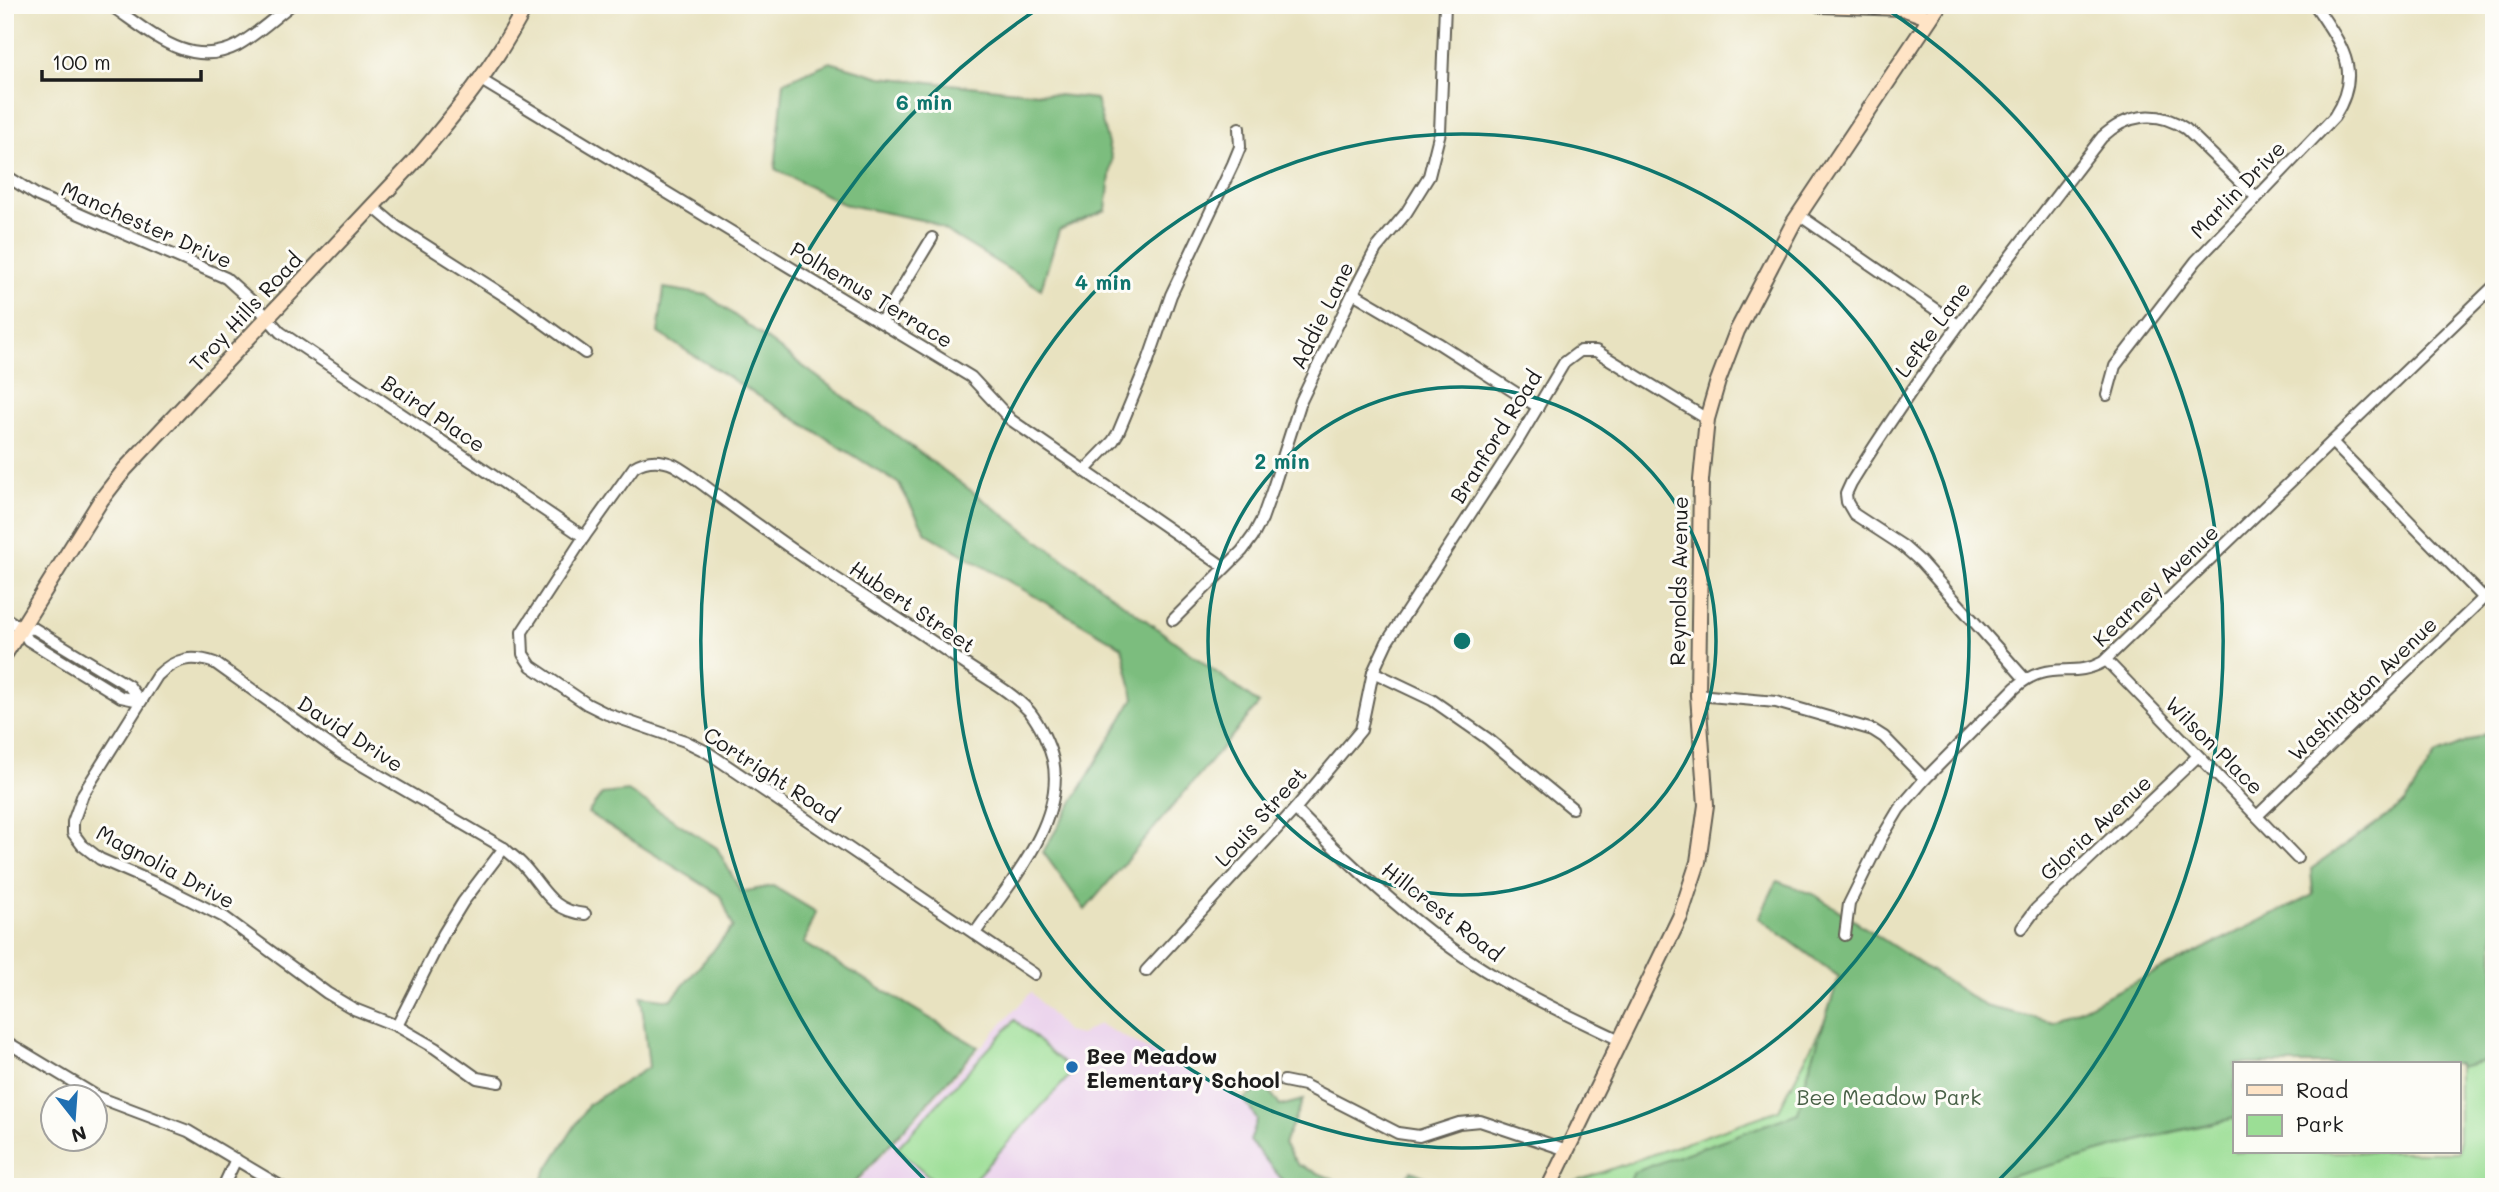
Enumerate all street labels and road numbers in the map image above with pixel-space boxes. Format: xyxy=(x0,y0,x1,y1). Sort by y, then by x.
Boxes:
street label: Marlin Drive xyxy=(2184,134,2290,244)
street label: Manchester Drive xyxy=(58,174,236,274)
street label: Polhemus Terrace xyxy=(786,235,958,353)
street label: Troy Hills Road xyxy=(183,246,307,376)
street label: Addie Lane xyxy=(1283,257,1359,373)
street label: Lefke Lane xyxy=(1888,276,1976,382)
street label: Branford Road xyxy=(1443,364,1547,508)
street label: Baird Place xyxy=(377,368,491,458)
street label: Reynolds Avenue xyxy=(1663,496,1693,666)
street label: Kearney Avenue xyxy=(2087,518,2223,652)
street label: Hubert Street xyxy=(845,554,981,658)
street label: Washington Avenue xyxy=(2282,610,2442,766)
street label: David Drive xyxy=(293,689,409,777)
street label: Wilson Place xyxy=(2160,690,2270,800)
street label: Cortright Road xyxy=(699,720,845,828)
street label: Louis Street xyxy=(1208,760,1312,872)
street label: Gloria Avenue xyxy=(2034,768,2156,886)
street label: Magnolia Drive xyxy=(92,818,240,914)
street label: Hillcrest Road xyxy=(1377,855,1509,967)

